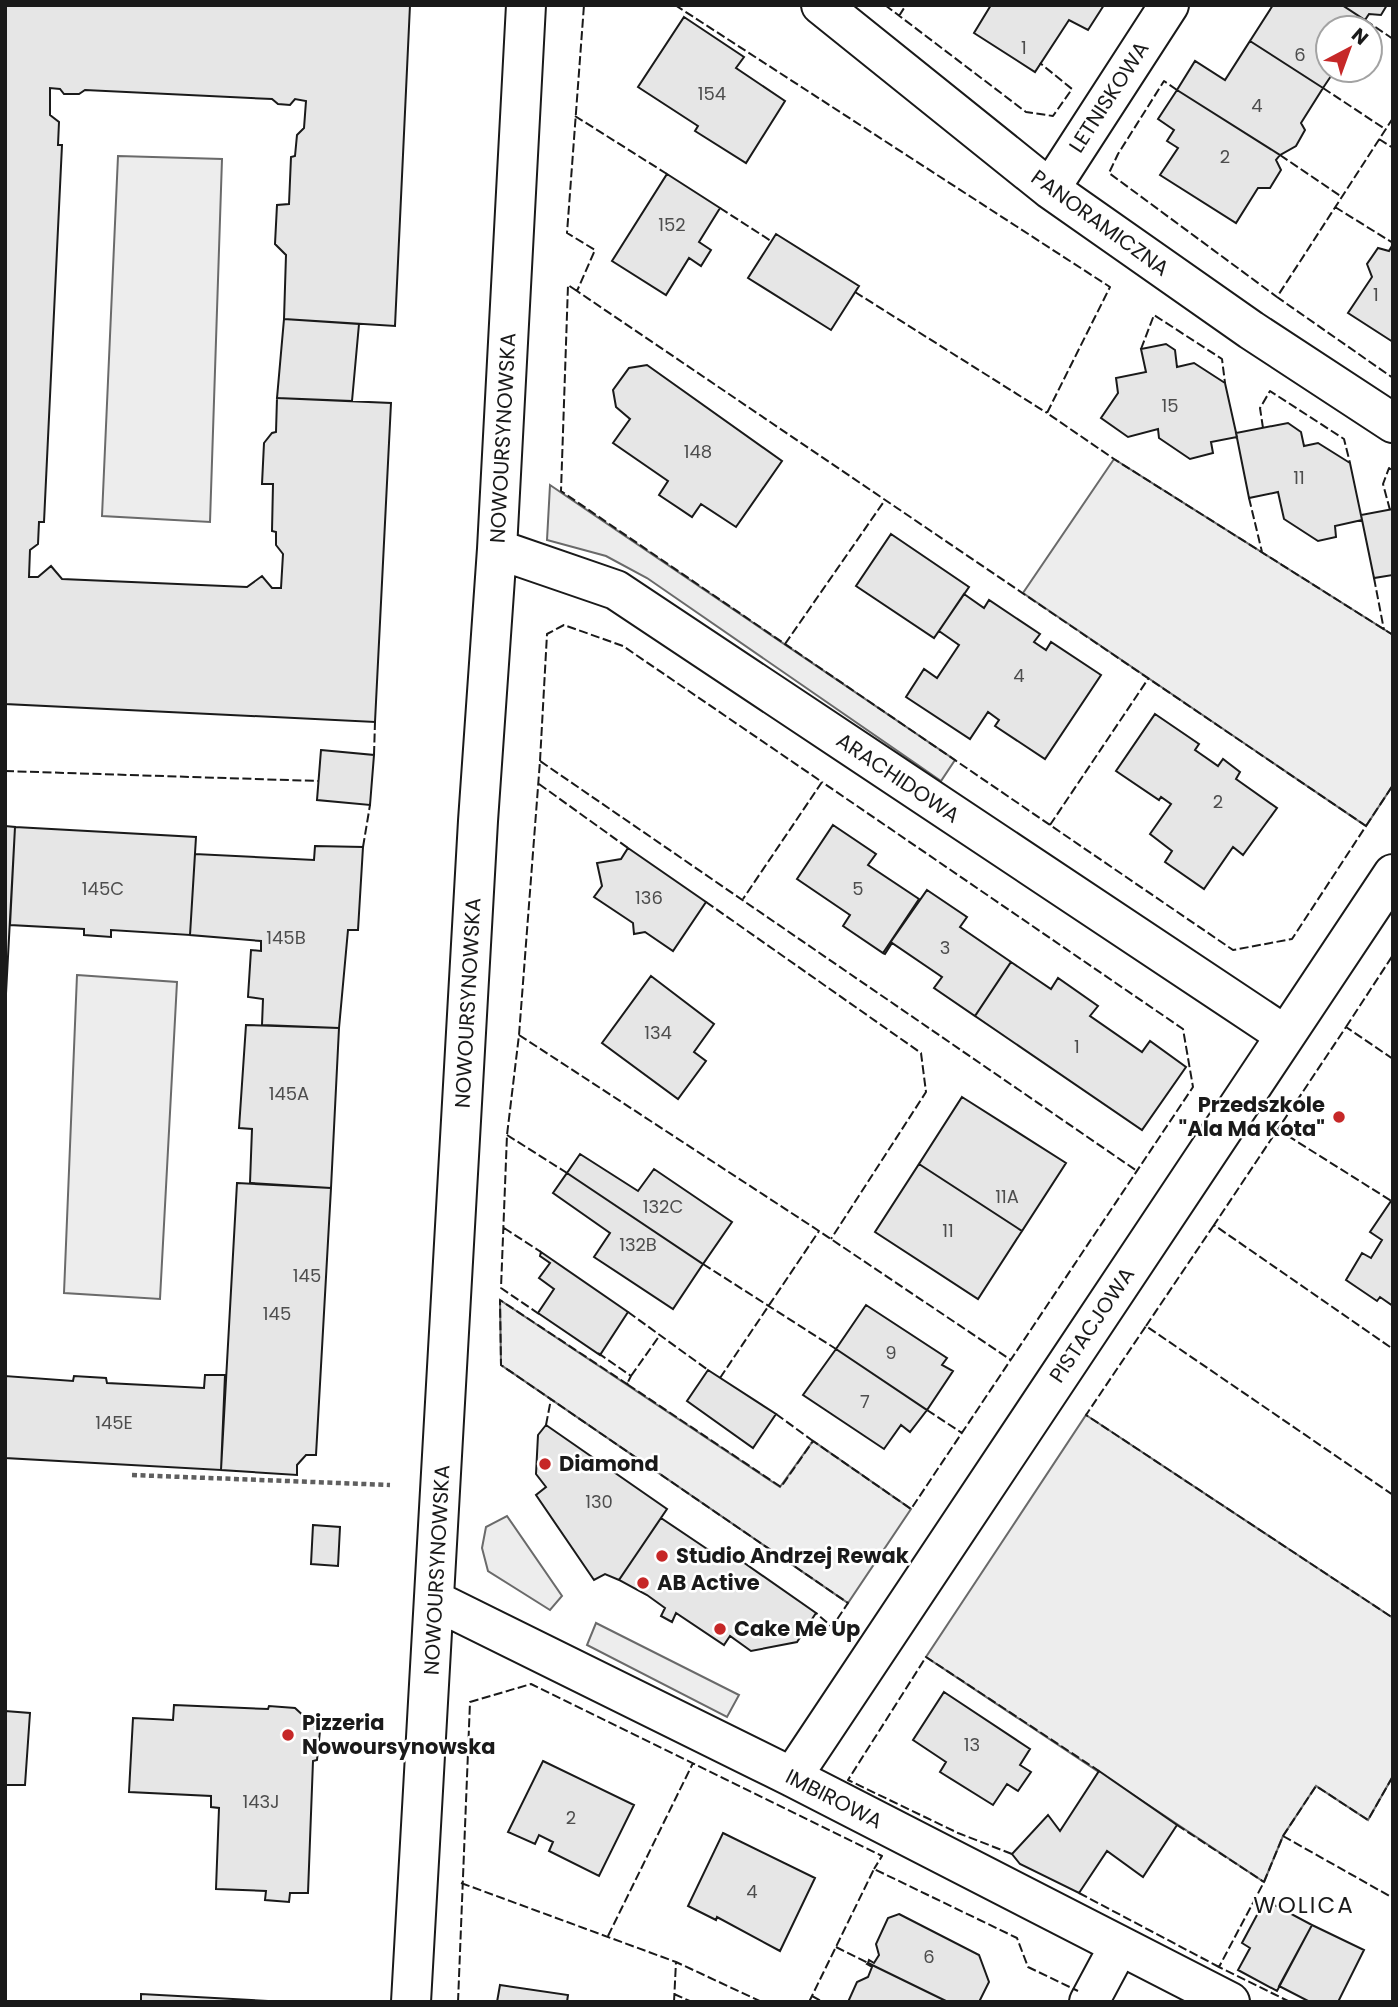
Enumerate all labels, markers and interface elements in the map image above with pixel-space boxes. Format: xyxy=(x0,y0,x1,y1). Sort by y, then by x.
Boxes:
north arrow xyxy=(1314,14,1384,84)
text: N xyxy=(1346,22,1374,51)
house number: 1 xyxy=(1021,35,1027,60)
street label: LETNISKOWA xyxy=(1062,35,1155,158)
house number: 6 xyxy=(1294,42,1306,67)
house number: 154 xyxy=(698,81,726,106)
house number: 4 xyxy=(1251,93,1263,118)
house number: 2 xyxy=(1220,144,1230,169)
street label: PANORAMICZNA xyxy=(1025,163,1175,283)
house number: 152 xyxy=(658,212,686,237)
house number: 1 xyxy=(1373,282,1379,307)
street label: NOWOURSYNOWSKA xyxy=(483,332,522,544)
house number: 15 xyxy=(1161,393,1179,418)
house number: 148 xyxy=(684,439,712,464)
house number: 11 xyxy=(1293,465,1305,490)
house number: 4 xyxy=(1013,663,1025,688)
street label: ARACHIDOWA xyxy=(831,726,966,830)
house number: 2 xyxy=(1213,789,1223,814)
house number: 145C xyxy=(82,876,124,901)
house number: 5 xyxy=(852,876,864,901)
house number: 136 xyxy=(635,885,663,910)
street label: NOWOURSYNOWSKA xyxy=(448,897,487,1109)
house number: 145B xyxy=(266,925,306,950)
house number: 3 xyxy=(940,935,950,960)
house number: 134 xyxy=(644,1020,672,1045)
house number: 1 xyxy=(1074,1034,1080,1059)
house number: 145A xyxy=(269,1081,309,1106)
place label: Przedszkole "Ala Ma Kota" xyxy=(1179,1090,1325,1143)
marker: Przedszkole "Ala Ma Kota" xyxy=(1331,1109,1347,1125)
house number: 11A xyxy=(995,1184,1019,1209)
house number: 132C xyxy=(643,1194,683,1219)
house number: 11 xyxy=(942,1218,954,1243)
house number: 132B xyxy=(619,1232,657,1257)
street label: PISTACJOWA xyxy=(1042,1261,1141,1388)
house number: 145 xyxy=(293,1263,321,1288)
house number: 145 xyxy=(263,1301,291,1326)
house number: 9 xyxy=(885,1340,897,1365)
house number: 7 xyxy=(860,1389,870,1414)
house number: 145E xyxy=(95,1410,133,1435)
place label: Diamond xyxy=(559,1449,659,1478)
marker: Diamond xyxy=(537,1456,553,1472)
street label: NOWOURSYNOWSKA xyxy=(417,1464,456,1676)
house number: 130 xyxy=(585,1489,613,1514)
place label: Studio Andrzej Rewak xyxy=(676,1541,909,1570)
marker: Studio Andrzej Rewak xyxy=(654,1548,670,1564)
place label: AB Active xyxy=(657,1568,760,1597)
marker: AB Active xyxy=(635,1575,651,1591)
place label: Cake Me Up xyxy=(734,1614,860,1643)
marker: Cake Me Up xyxy=(712,1621,728,1637)
place label: Pizzeria Nowoursynowska xyxy=(302,1708,496,1761)
marker: Pizzeria Nowoursynowska xyxy=(280,1727,296,1743)
house number: 13 xyxy=(964,1732,980,1757)
street label: IMBIROWA xyxy=(781,1762,888,1835)
house number: 143J xyxy=(242,1789,280,1814)
house number: 2 xyxy=(566,1805,576,1830)
house number: 4 xyxy=(746,1879,758,1904)
district label: WOLICA xyxy=(1253,1889,1355,1921)
house number: 6 xyxy=(923,1944,935,1969)

